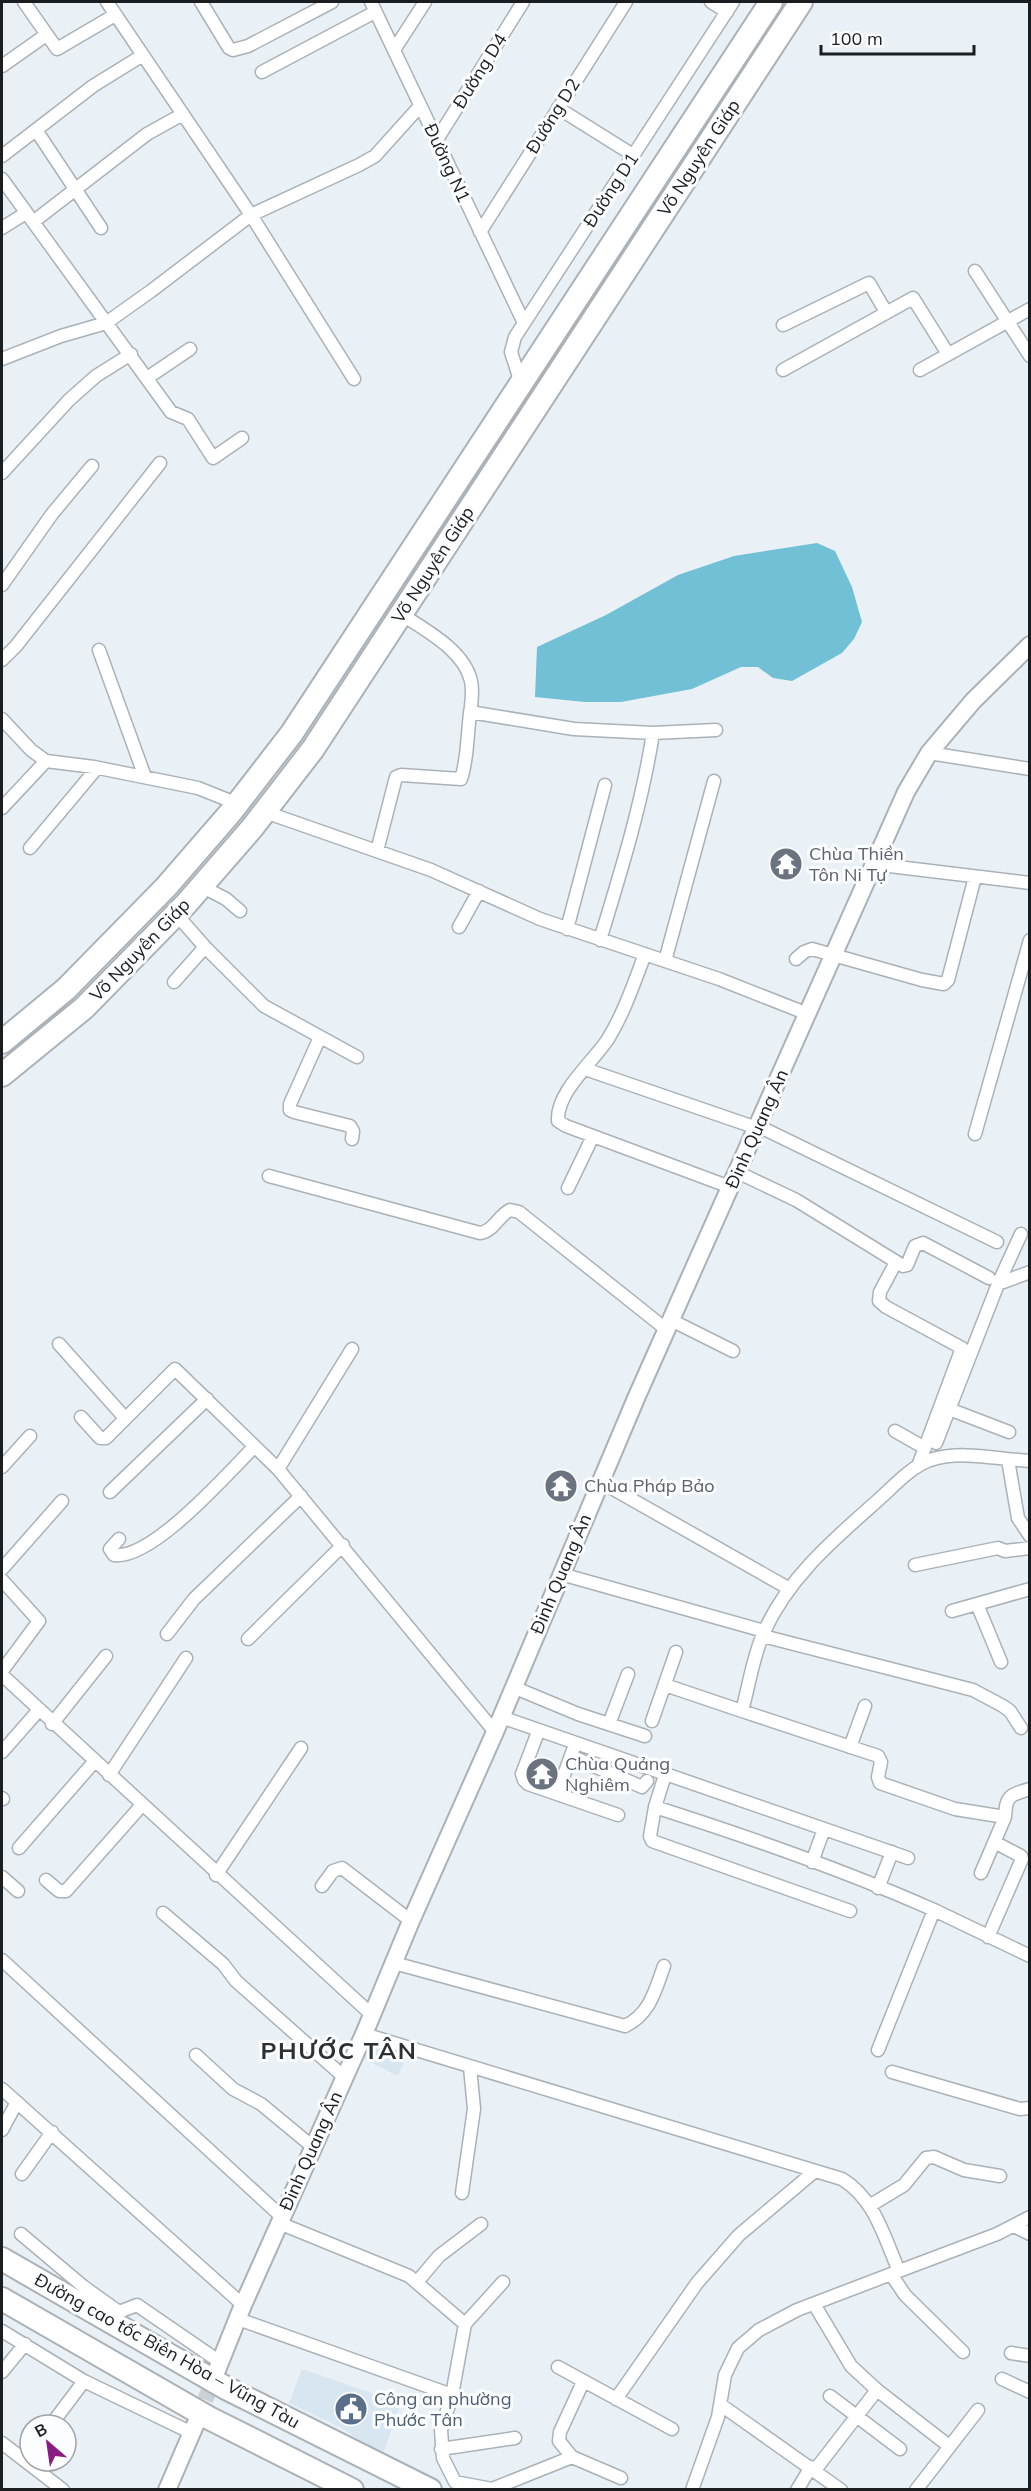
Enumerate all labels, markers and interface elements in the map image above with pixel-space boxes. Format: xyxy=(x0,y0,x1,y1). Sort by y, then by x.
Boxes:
scale bar xyxy=(821,18,974,56)
text: 100 m xyxy=(830,27,883,50)
street label: Đường D4 xyxy=(447,29,512,113)
street label: Đường D2 xyxy=(520,74,585,158)
street label: Võ Nguyên Giáp xyxy=(652,95,745,220)
street label: Đường N1 xyxy=(419,120,476,206)
street label: Đường D1 xyxy=(578,148,643,231)
street label: Võ Nguyên Giáp xyxy=(386,502,479,627)
place label: Chùa Thiền Tôn Ni Tự xyxy=(809,842,904,886)
temple icon: Chùa Thiền Tôn Ni Tự xyxy=(768,846,804,882)
street label: Võ Nguyên Giáp xyxy=(85,893,195,1006)
street label: Đinh Quang Ân xyxy=(720,1065,793,1192)
temple icon: Chùa Pháp Bảo xyxy=(543,1468,579,1504)
place label: Chùa Pháp Bảo xyxy=(584,1474,715,1497)
street label: Đinh Quang Ân xyxy=(525,1510,596,1637)
place label: Chùa Quảng Nghiêm xyxy=(565,1752,670,1796)
temple icon: Chùa Quảng Nghiêm xyxy=(524,1756,560,1792)
district label: PHƯỚC TÂN xyxy=(261,2035,417,2065)
street label: Đinh Quang Ân xyxy=(274,2087,347,2214)
street label: Đường cao tốc Biên Hòa – Vũng Tàu xyxy=(31,2269,303,2433)
place label: Công an phường Phước Tân xyxy=(374,2387,512,2431)
public building icon: Công an phường Phước Tân xyxy=(333,2391,369,2427)
north arrow xyxy=(18,2413,78,2473)

